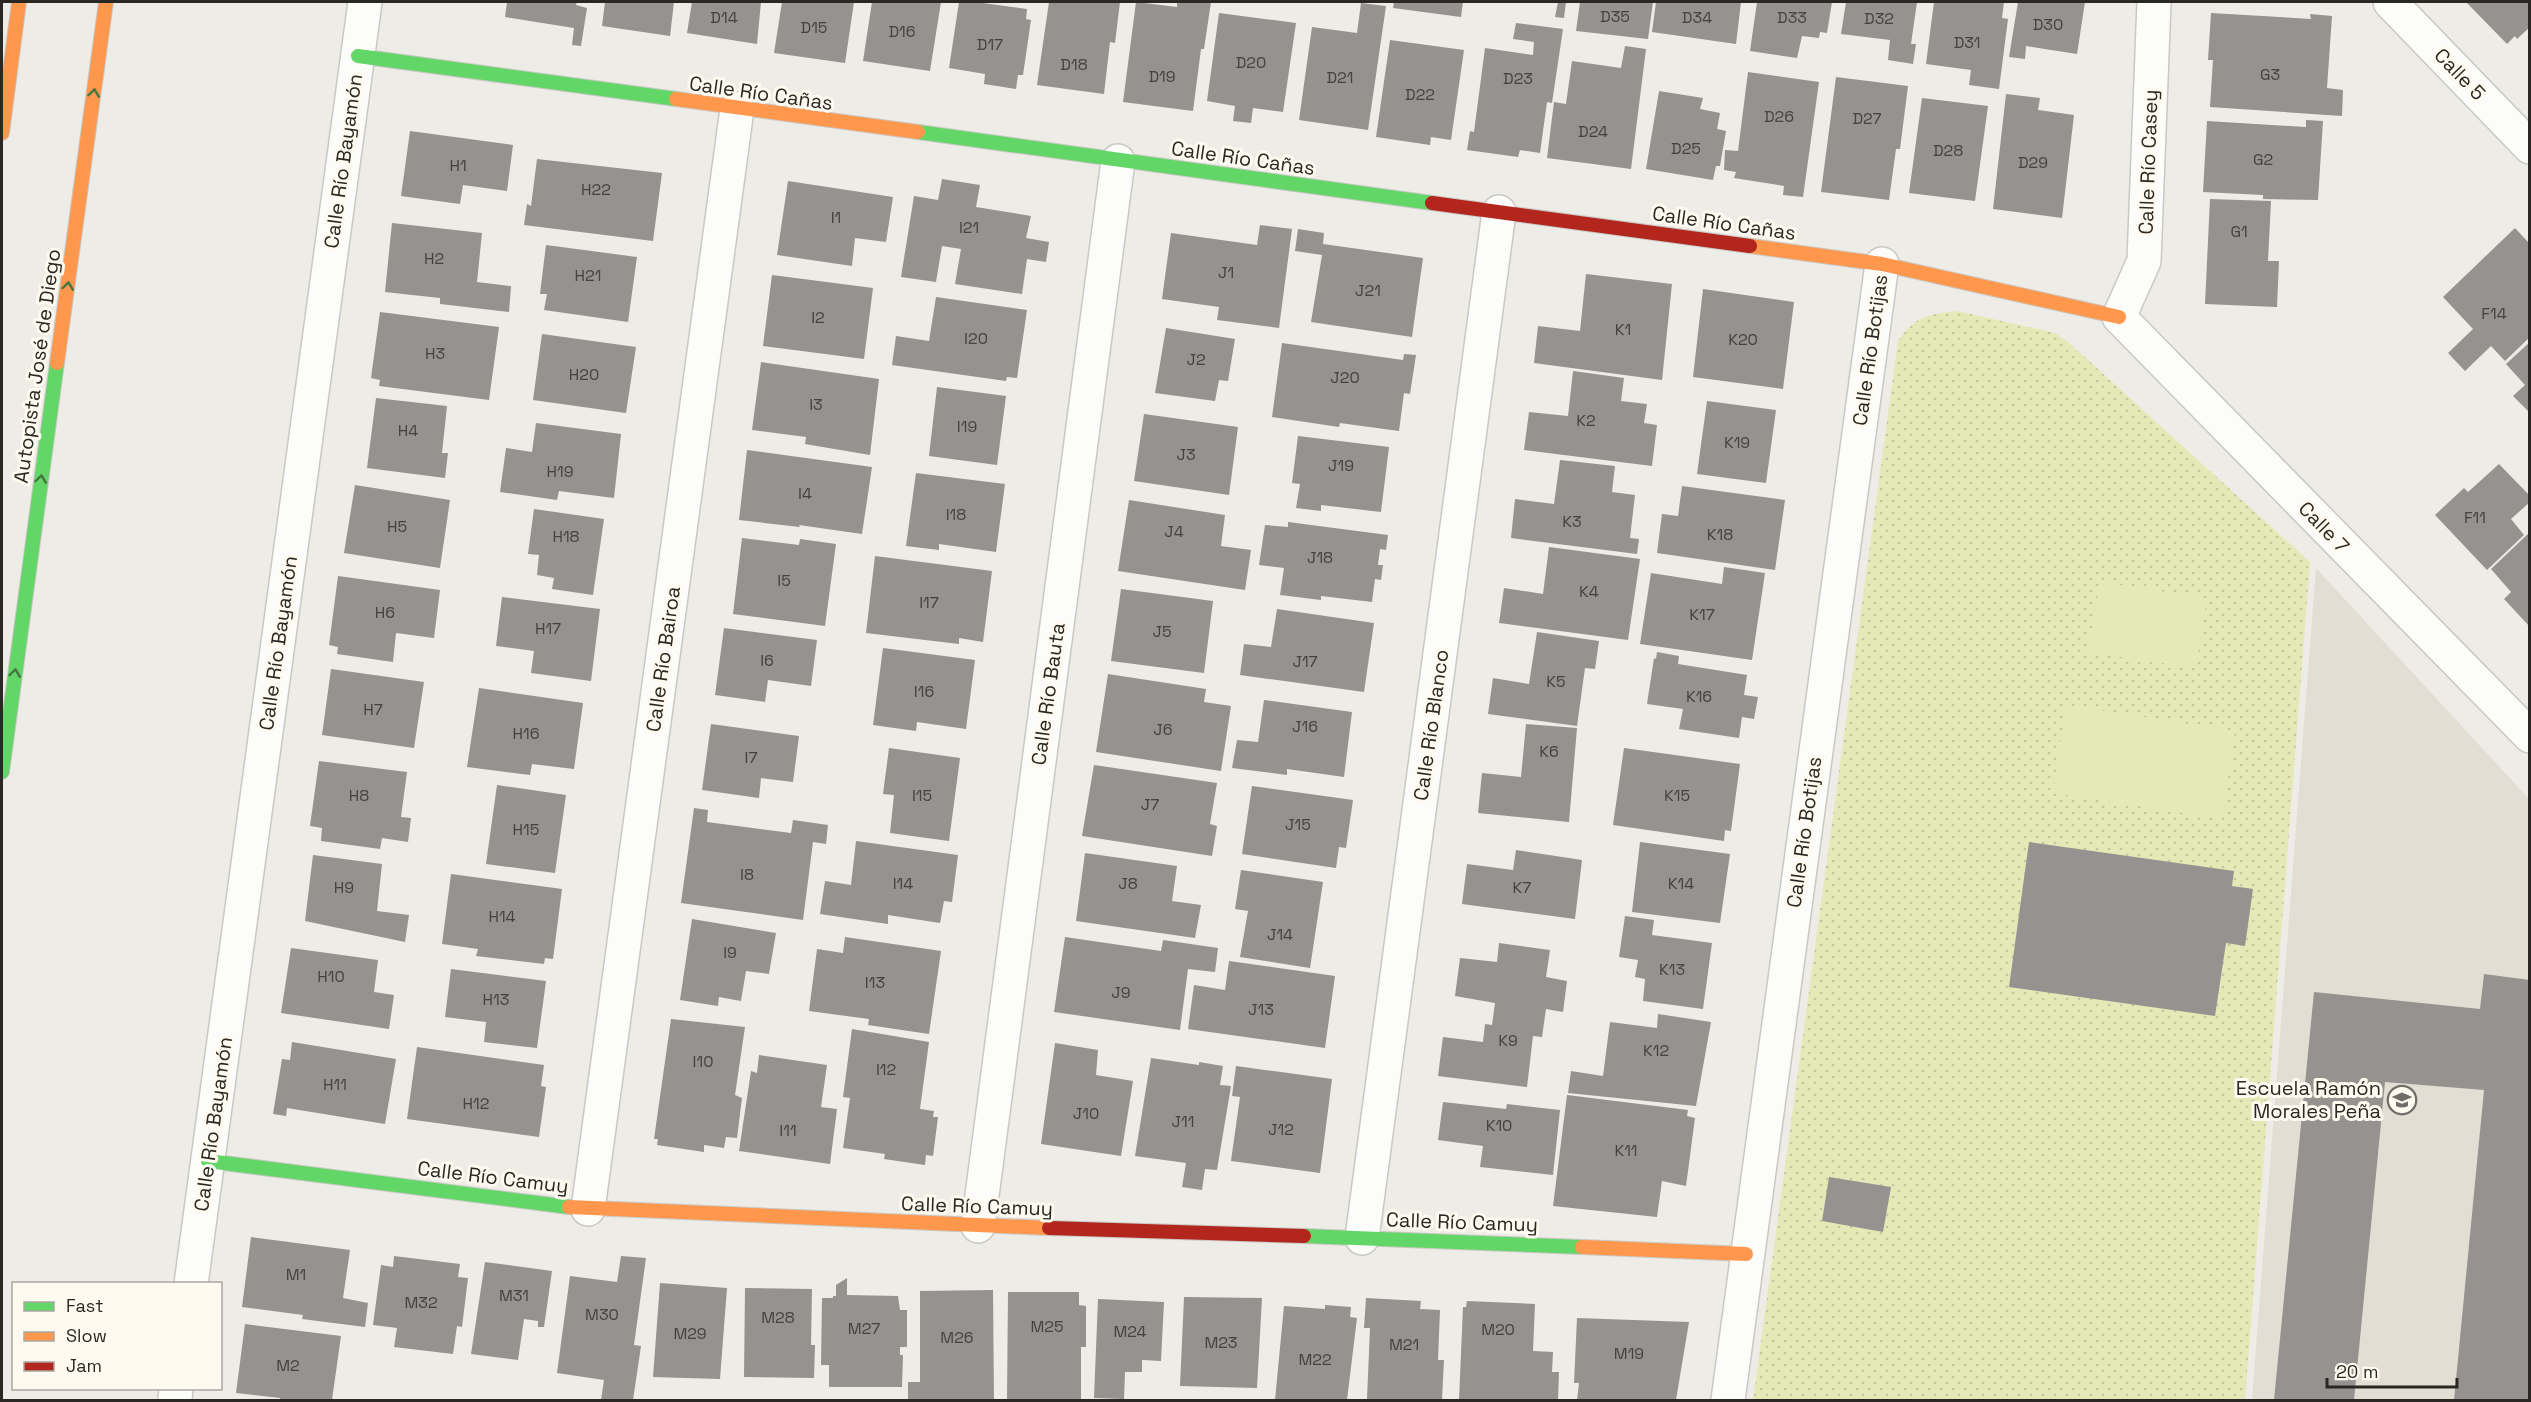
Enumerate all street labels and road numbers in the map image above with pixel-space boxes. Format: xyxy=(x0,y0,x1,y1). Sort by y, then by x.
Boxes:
street label: Calle 5 xyxy=(2429,42,2491,106)
street label: Calle Río Cañas xyxy=(688,70,834,116)
street label: Calle Río Bayamón xyxy=(318,72,368,250)
street label: Calle Río Casey xyxy=(2132,89,2164,235)
street label: Calle Río Cañas xyxy=(1170,135,1316,181)
street label: Calle Río Cañas xyxy=(1651,200,1797,246)
street label: Autopista José de Diego xyxy=(8,247,66,485)
street label: Calle Río Botijas xyxy=(1847,273,1893,427)
street label: Calle 7 xyxy=(2293,496,2355,558)
street label: Calle Río Bayamón xyxy=(253,554,303,732)
street label: Calle Río Bairoa xyxy=(640,584,686,734)
street label: Calle Río Bauta xyxy=(1025,621,1071,767)
street label: Calle Río Blanco xyxy=(1408,648,1454,802)
street label: Calle Río Botijas xyxy=(1781,755,1827,909)
street label: Calle Río Bayamón xyxy=(188,1035,238,1213)
street label: Calle Río Camuy xyxy=(416,1155,570,1199)
street label: Calle Río Camuy xyxy=(901,1190,1053,1222)
street label: Calle Río Camuy xyxy=(1386,1206,1538,1238)

